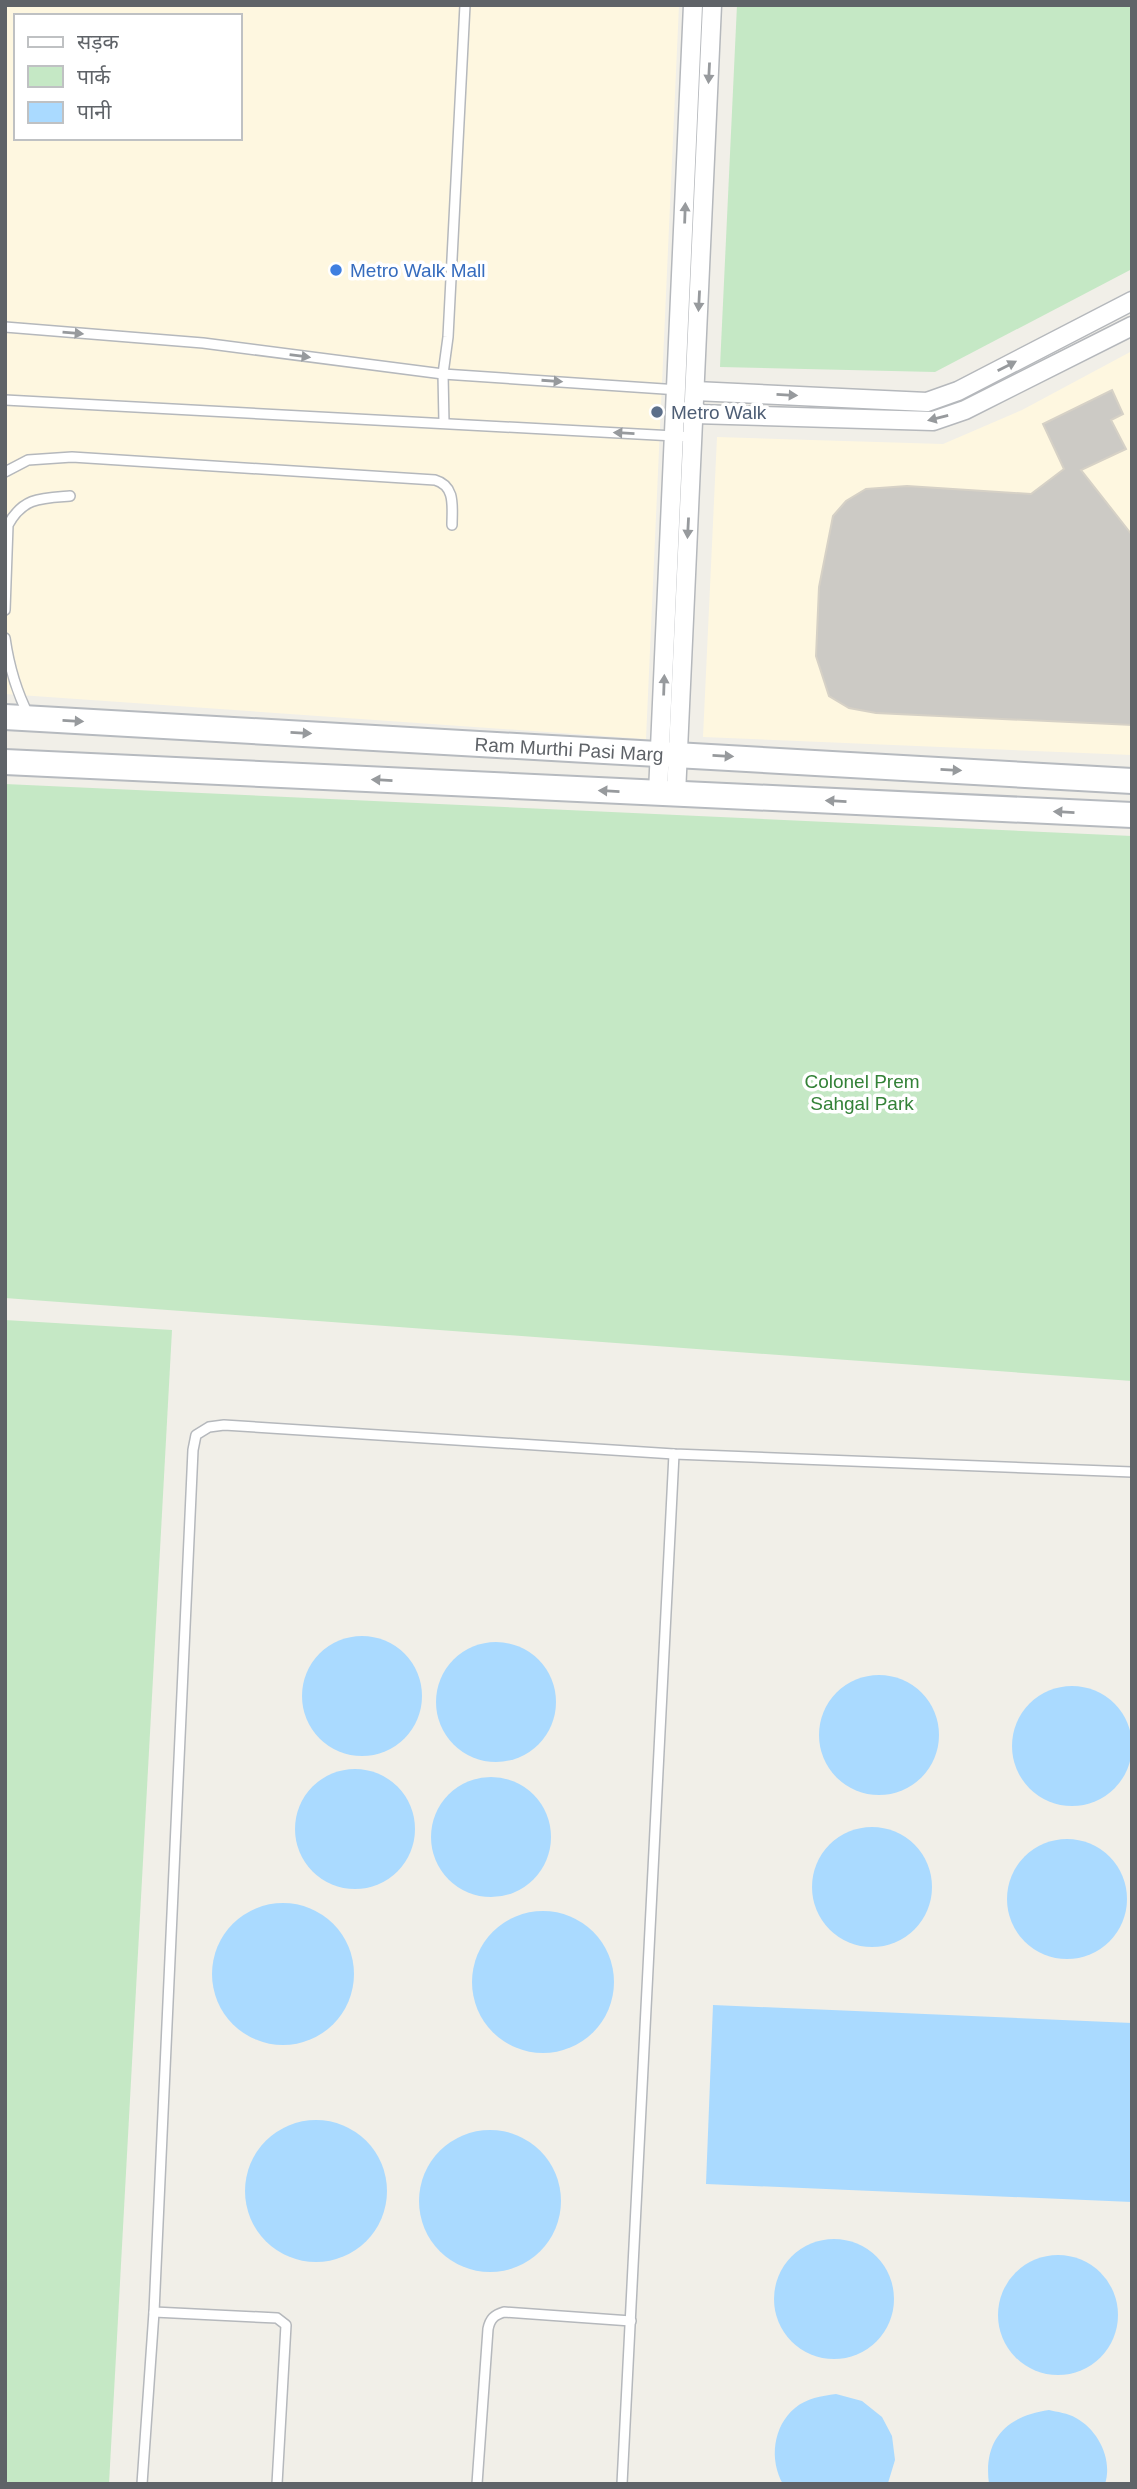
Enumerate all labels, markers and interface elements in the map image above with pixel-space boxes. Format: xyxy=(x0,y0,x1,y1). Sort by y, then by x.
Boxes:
legend xyxy=(14,14,242,140)
text: सड़क xyxy=(77,30,119,53)
one-way arrow xyxy=(704,63,715,85)
text: पार्क xyxy=(77,65,111,88)
text: पानी xyxy=(77,100,112,123)
one-way arrow xyxy=(679,201,690,223)
place label: Metro Walk Mall xyxy=(350,260,485,281)
marker: Metro Walk Mall xyxy=(328,262,344,278)
one-way arrow xyxy=(693,290,704,312)
one-way arrow xyxy=(62,328,84,339)
one-way arrow xyxy=(289,350,311,361)
one-way arrow xyxy=(997,360,1017,372)
one-way arrow xyxy=(541,376,563,387)
one-way arrow xyxy=(776,390,798,401)
place label: Metro Walk xyxy=(671,402,767,423)
marker: Metro Walk xyxy=(649,404,665,420)
one-way arrow xyxy=(927,413,949,424)
one-way arrow xyxy=(613,427,635,438)
one-way arrow xyxy=(683,517,694,539)
one-way arrow xyxy=(658,673,669,695)
one-way arrow xyxy=(63,716,85,727)
one-way arrow xyxy=(290,728,312,739)
street label: Ram Murthi Pasi Marg xyxy=(474,733,664,765)
one-way arrow xyxy=(713,751,735,762)
one-way arrow xyxy=(940,765,962,776)
one-way arrow xyxy=(371,774,393,785)
one-way arrow xyxy=(598,785,620,796)
one-way arrow xyxy=(825,796,847,807)
one-way arrow xyxy=(1052,806,1074,817)
park label: Colonel Prem Sahgal Park xyxy=(804,1071,920,1114)

